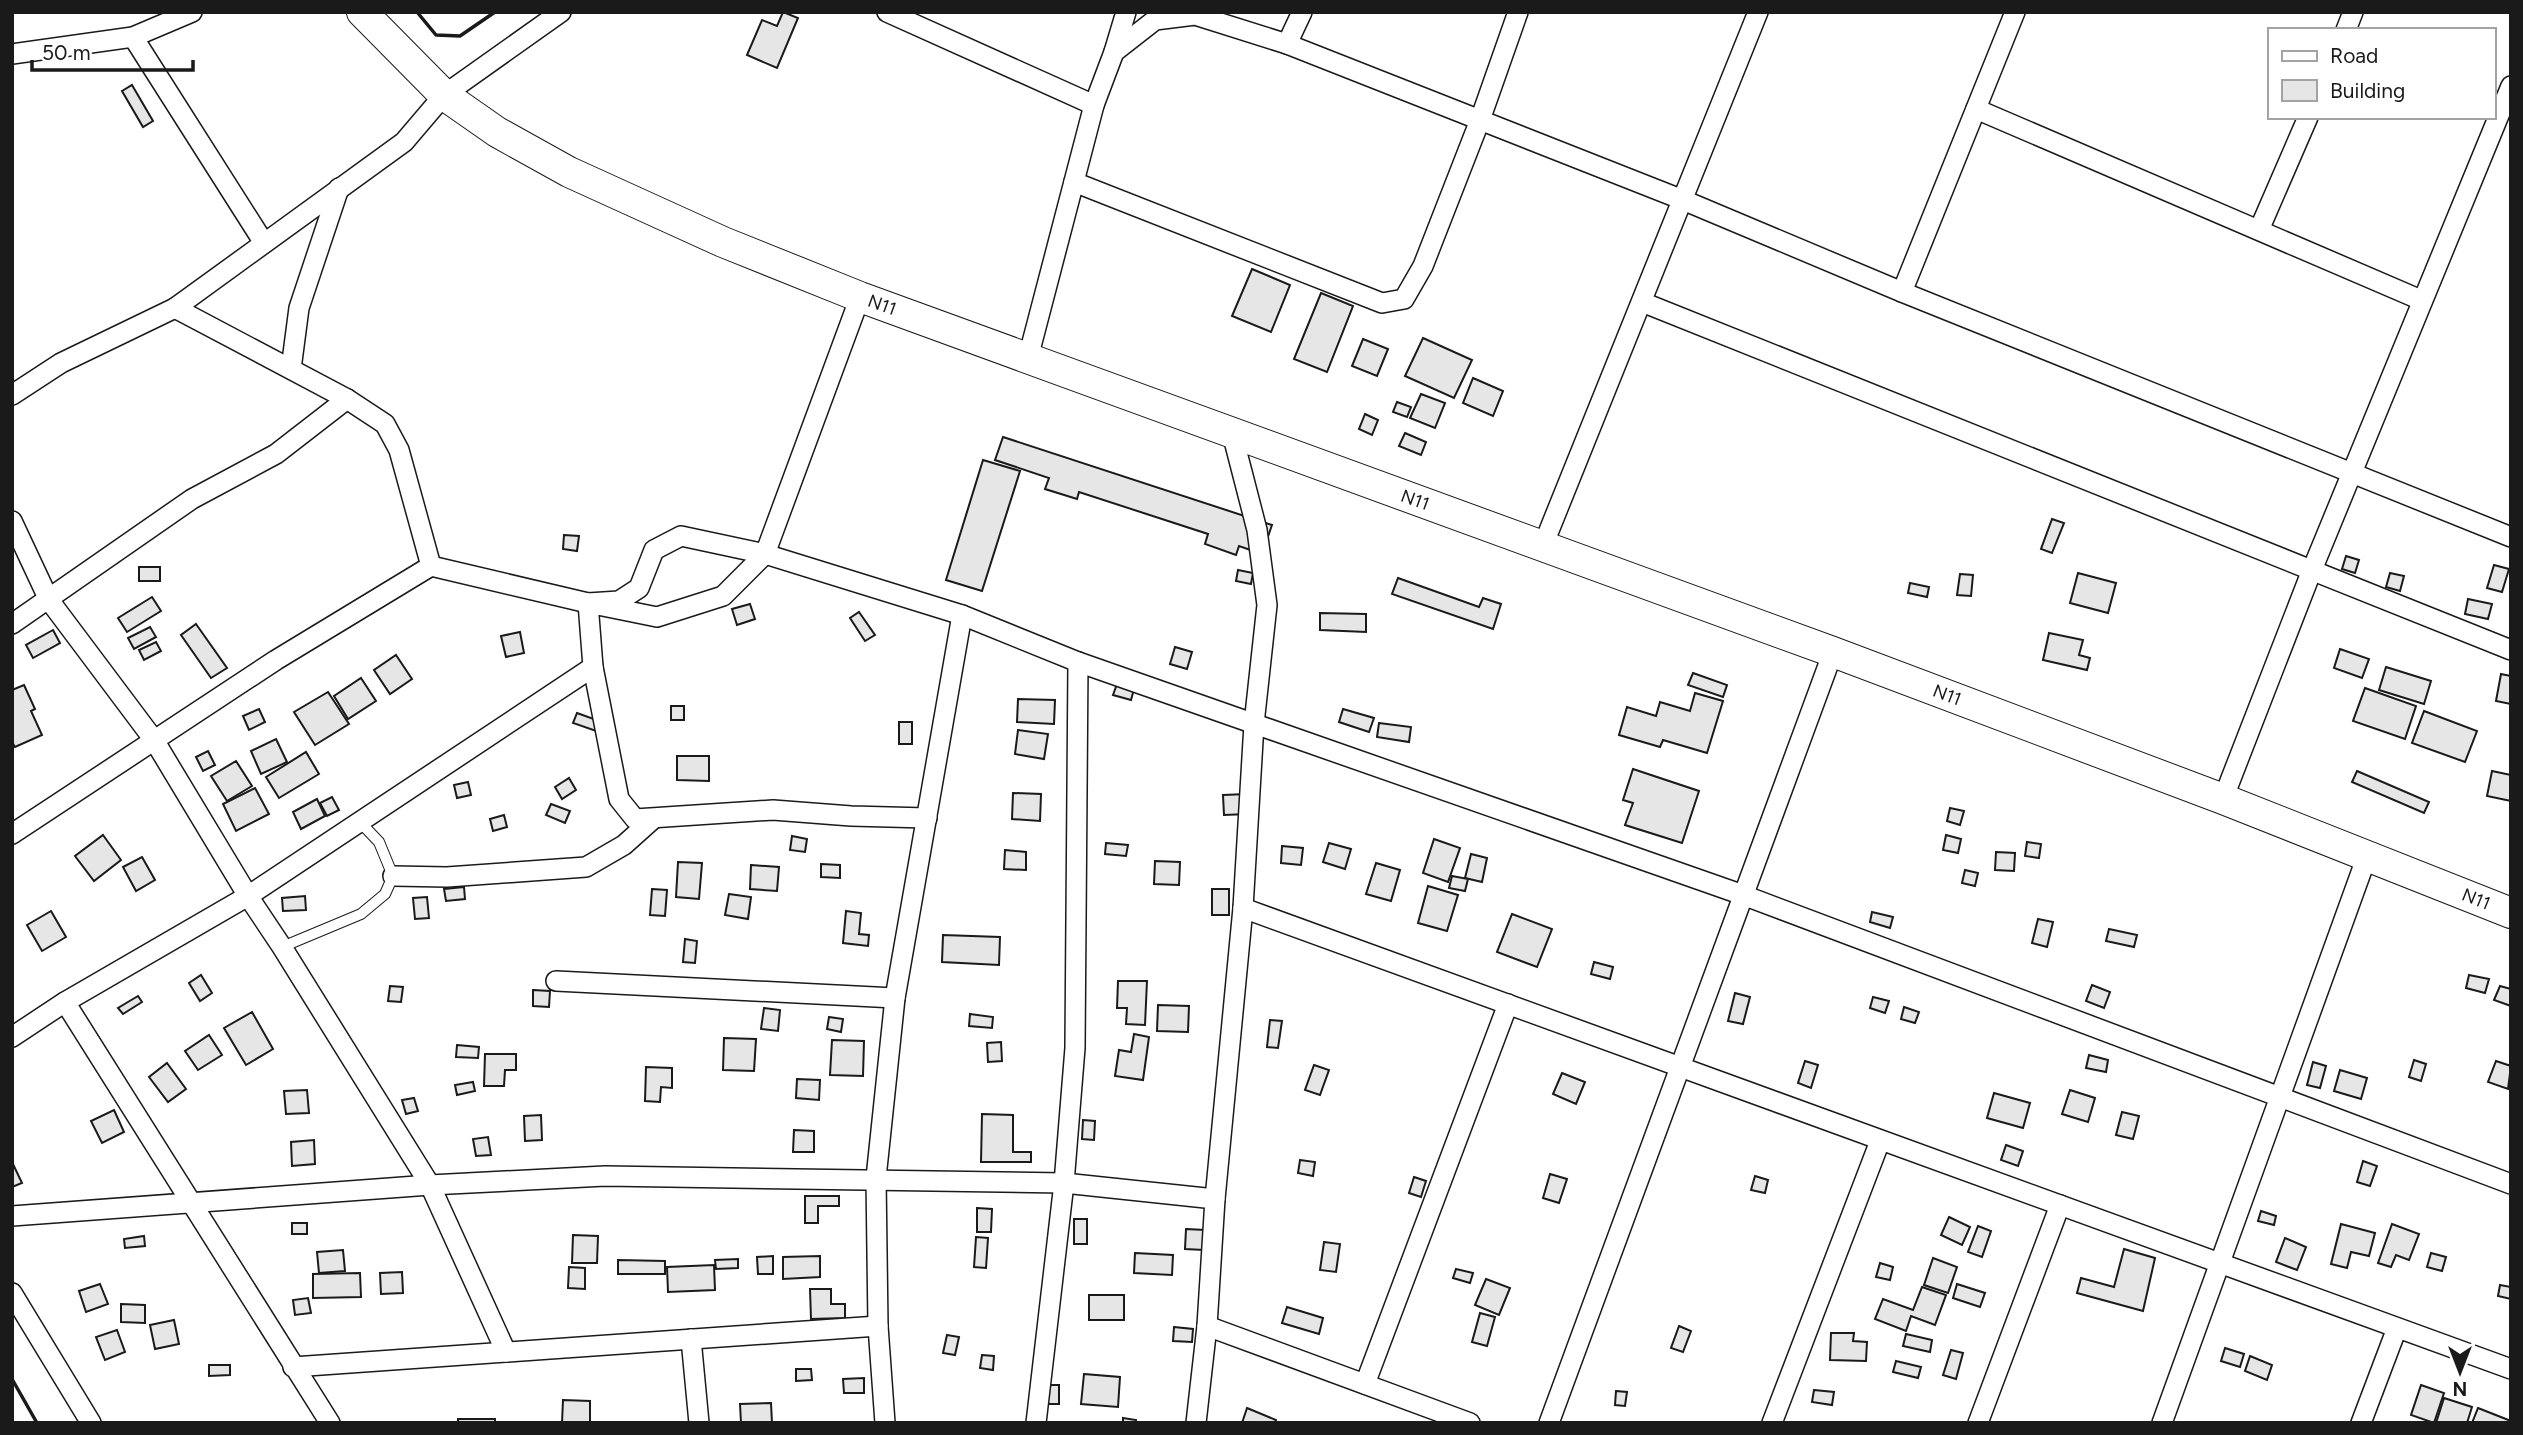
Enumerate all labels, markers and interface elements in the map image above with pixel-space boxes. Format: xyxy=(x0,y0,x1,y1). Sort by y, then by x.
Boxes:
scale bar xyxy=(32,28,192,72)
legend xyxy=(2268,28,2495,119)
text: 50 m xyxy=(42,40,91,65)
text: Road xyxy=(2330,43,2378,68)
text: Building xyxy=(2330,78,2405,103)
street label: N11 xyxy=(865,290,899,320)
street label: N11 xyxy=(1398,485,1432,515)
street label: N11 xyxy=(1930,680,1964,710)
street label: N11 xyxy=(2459,883,2493,915)
north arrow xyxy=(2425,1337,2495,1407)
text: N xyxy=(2453,1377,2467,1400)

